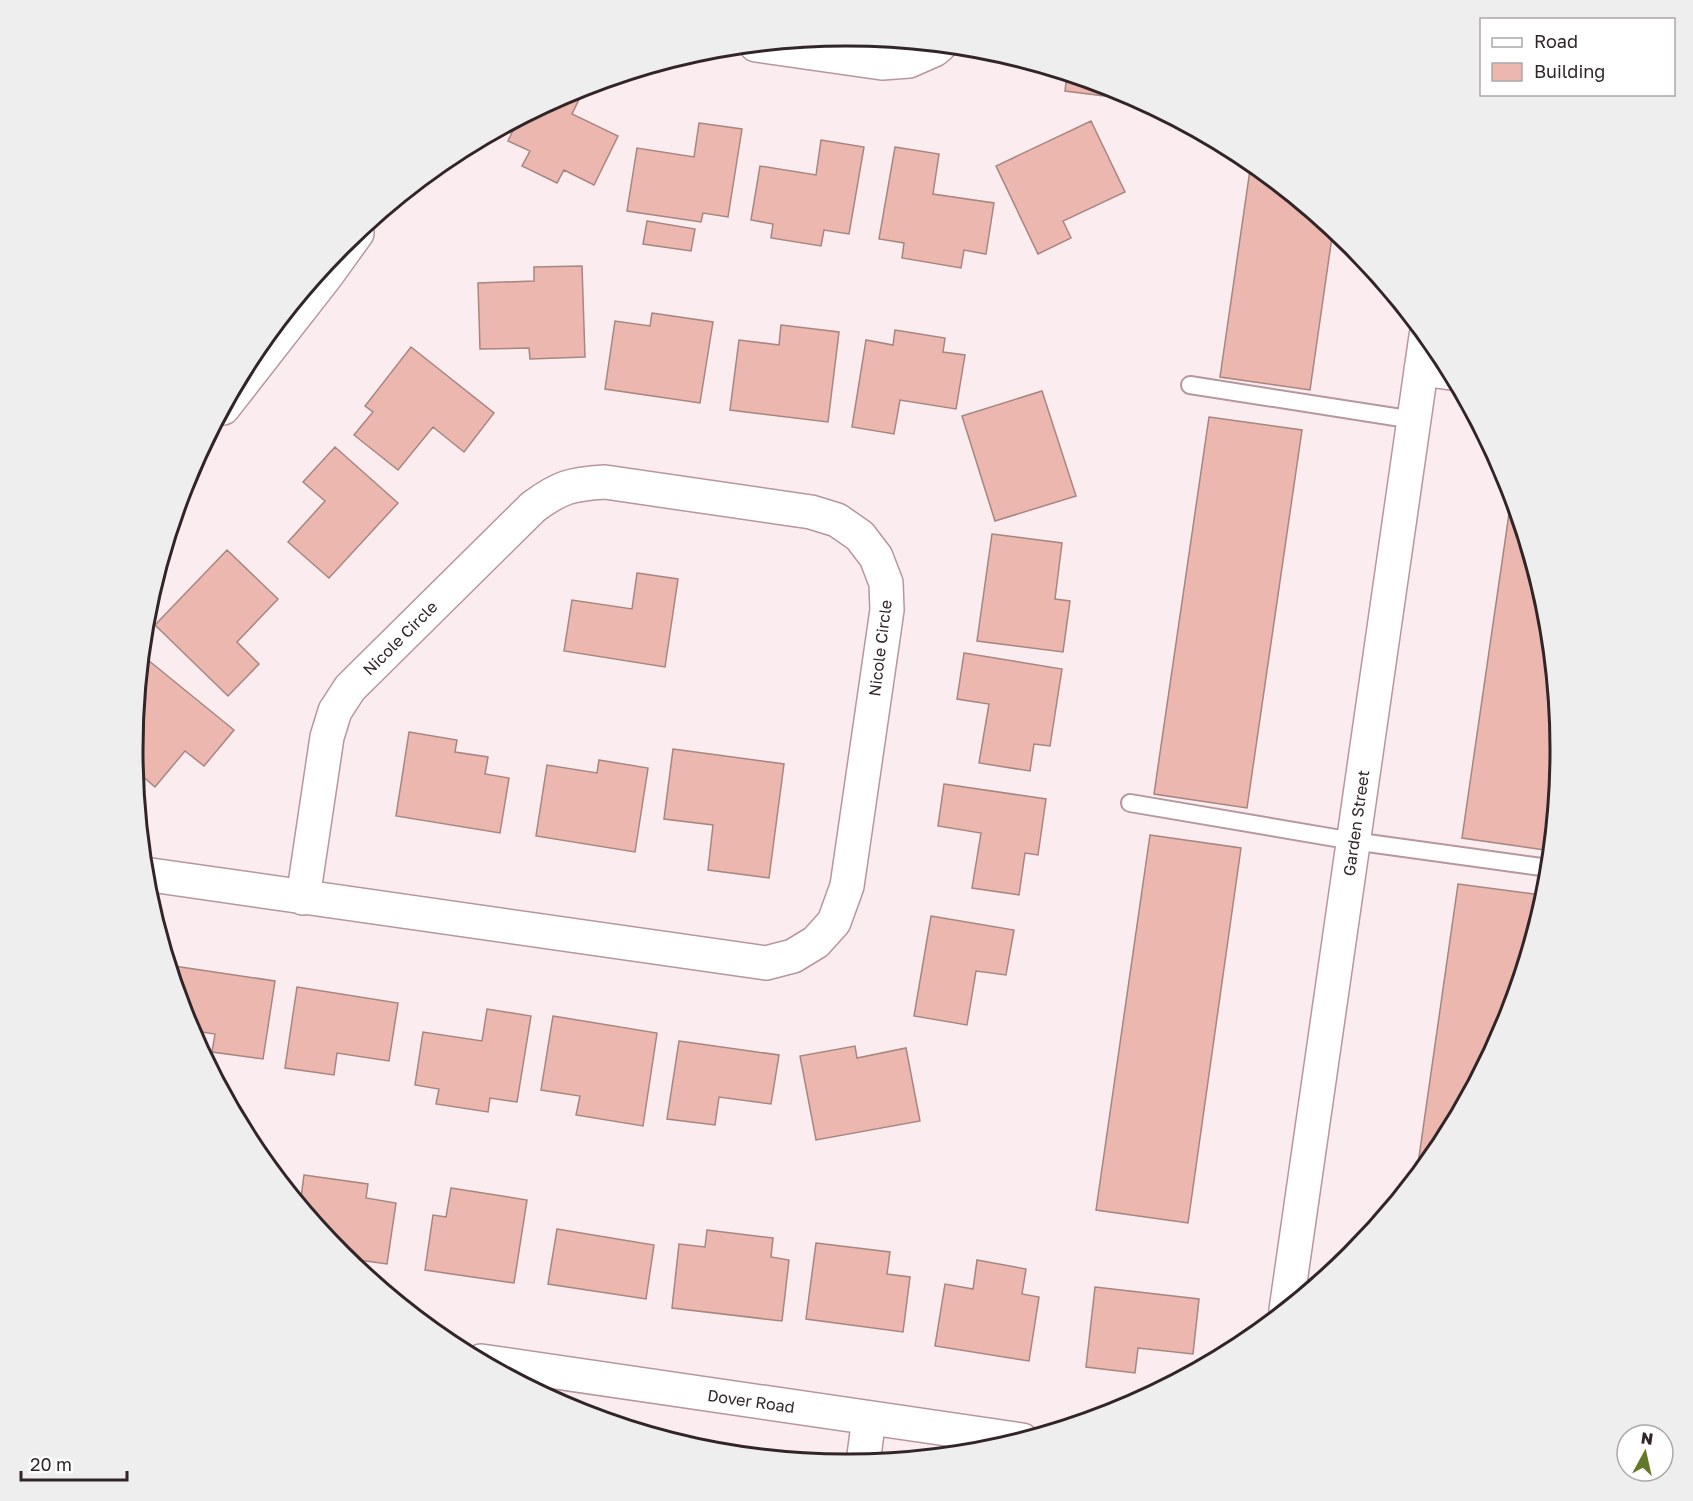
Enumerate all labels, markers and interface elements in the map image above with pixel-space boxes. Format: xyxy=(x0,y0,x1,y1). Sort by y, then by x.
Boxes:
legend xyxy=(1480,18,1675,96)
text: Road xyxy=(1534,30,1578,52)
text: Building xyxy=(1534,60,1605,82)
street label: Nicole Circle xyxy=(359,597,441,679)
street label: Nicole Circle xyxy=(864,599,896,697)
street label: Garden Street xyxy=(1339,769,1373,877)
street label: Dover Road xyxy=(706,1385,796,1417)
north arrow xyxy=(1615,1423,1675,1483)
text: N xyxy=(1640,1427,1655,1449)
scale bar xyxy=(21,1444,128,1482)
text: 20 m xyxy=(30,1453,72,1475)

